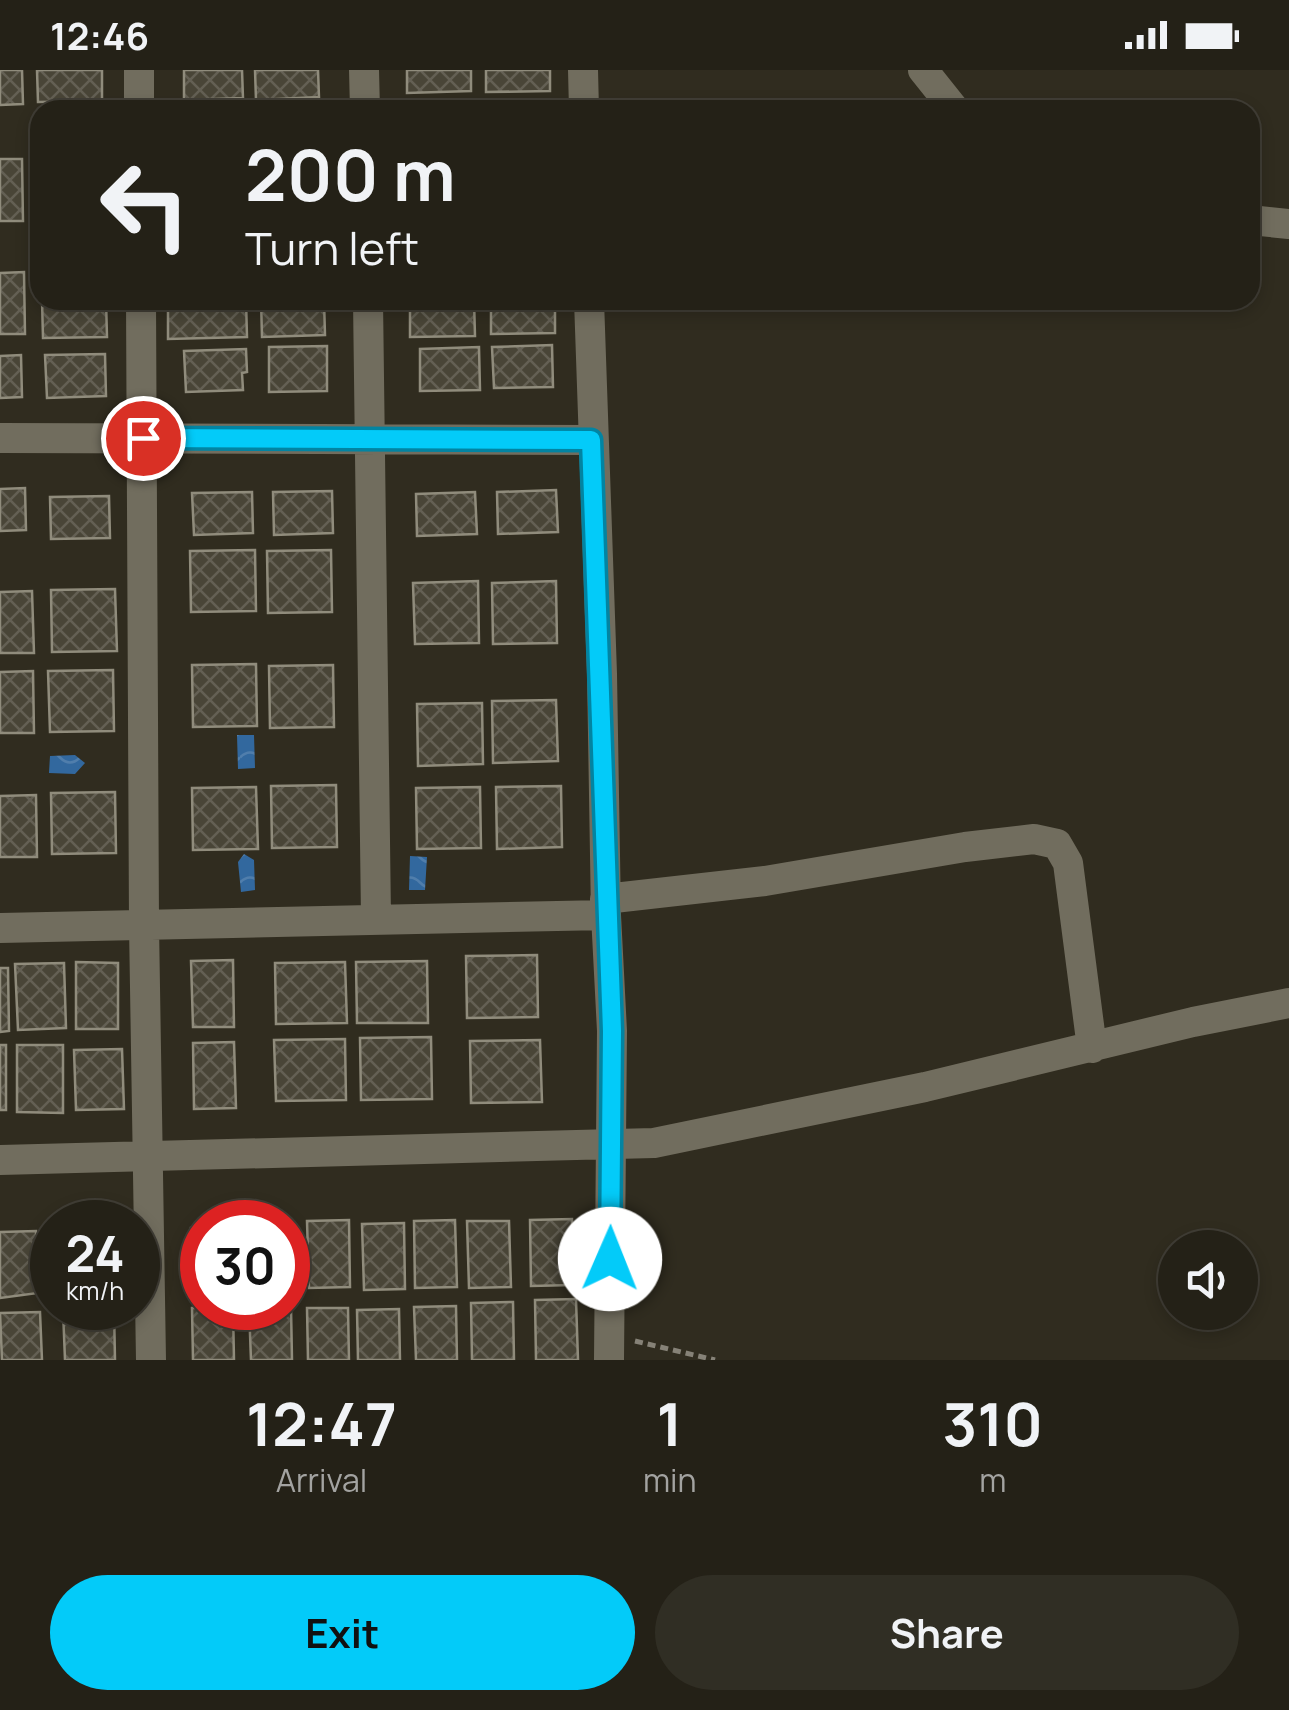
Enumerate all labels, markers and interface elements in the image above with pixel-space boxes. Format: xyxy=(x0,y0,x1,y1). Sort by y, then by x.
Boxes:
text: 12:46 xyxy=(50,9,149,61)
text: 200 m xyxy=(245,126,456,222)
icon: left xyxy=(80,140,210,270)
text: Turn left xyxy=(245,217,419,279)
pin xyxy=(101,396,186,481)
icon: arrive xyxy=(116,411,171,466)
speed limit sign: 30 xyxy=(180,1200,310,1330)
position arrow xyxy=(558,1207,662,1311)
text: 24 xyxy=(65,1219,125,1287)
map controls xyxy=(1158,1230,1258,1330)
button: sound xyxy=(1158,1230,1258,1330)
text: km/h xyxy=(66,1273,124,1308)
text: 12:47 xyxy=(246,1382,397,1464)
text: 1 xyxy=(657,1382,683,1464)
text: 310 xyxy=(942,1382,1043,1464)
text: Arrival xyxy=(276,1458,367,1502)
text: min xyxy=(643,1458,697,1502)
text: m xyxy=(979,1458,1006,1502)
button: Exit xyxy=(50,1575,635,1690)
button: Share xyxy=(655,1575,1239,1690)

